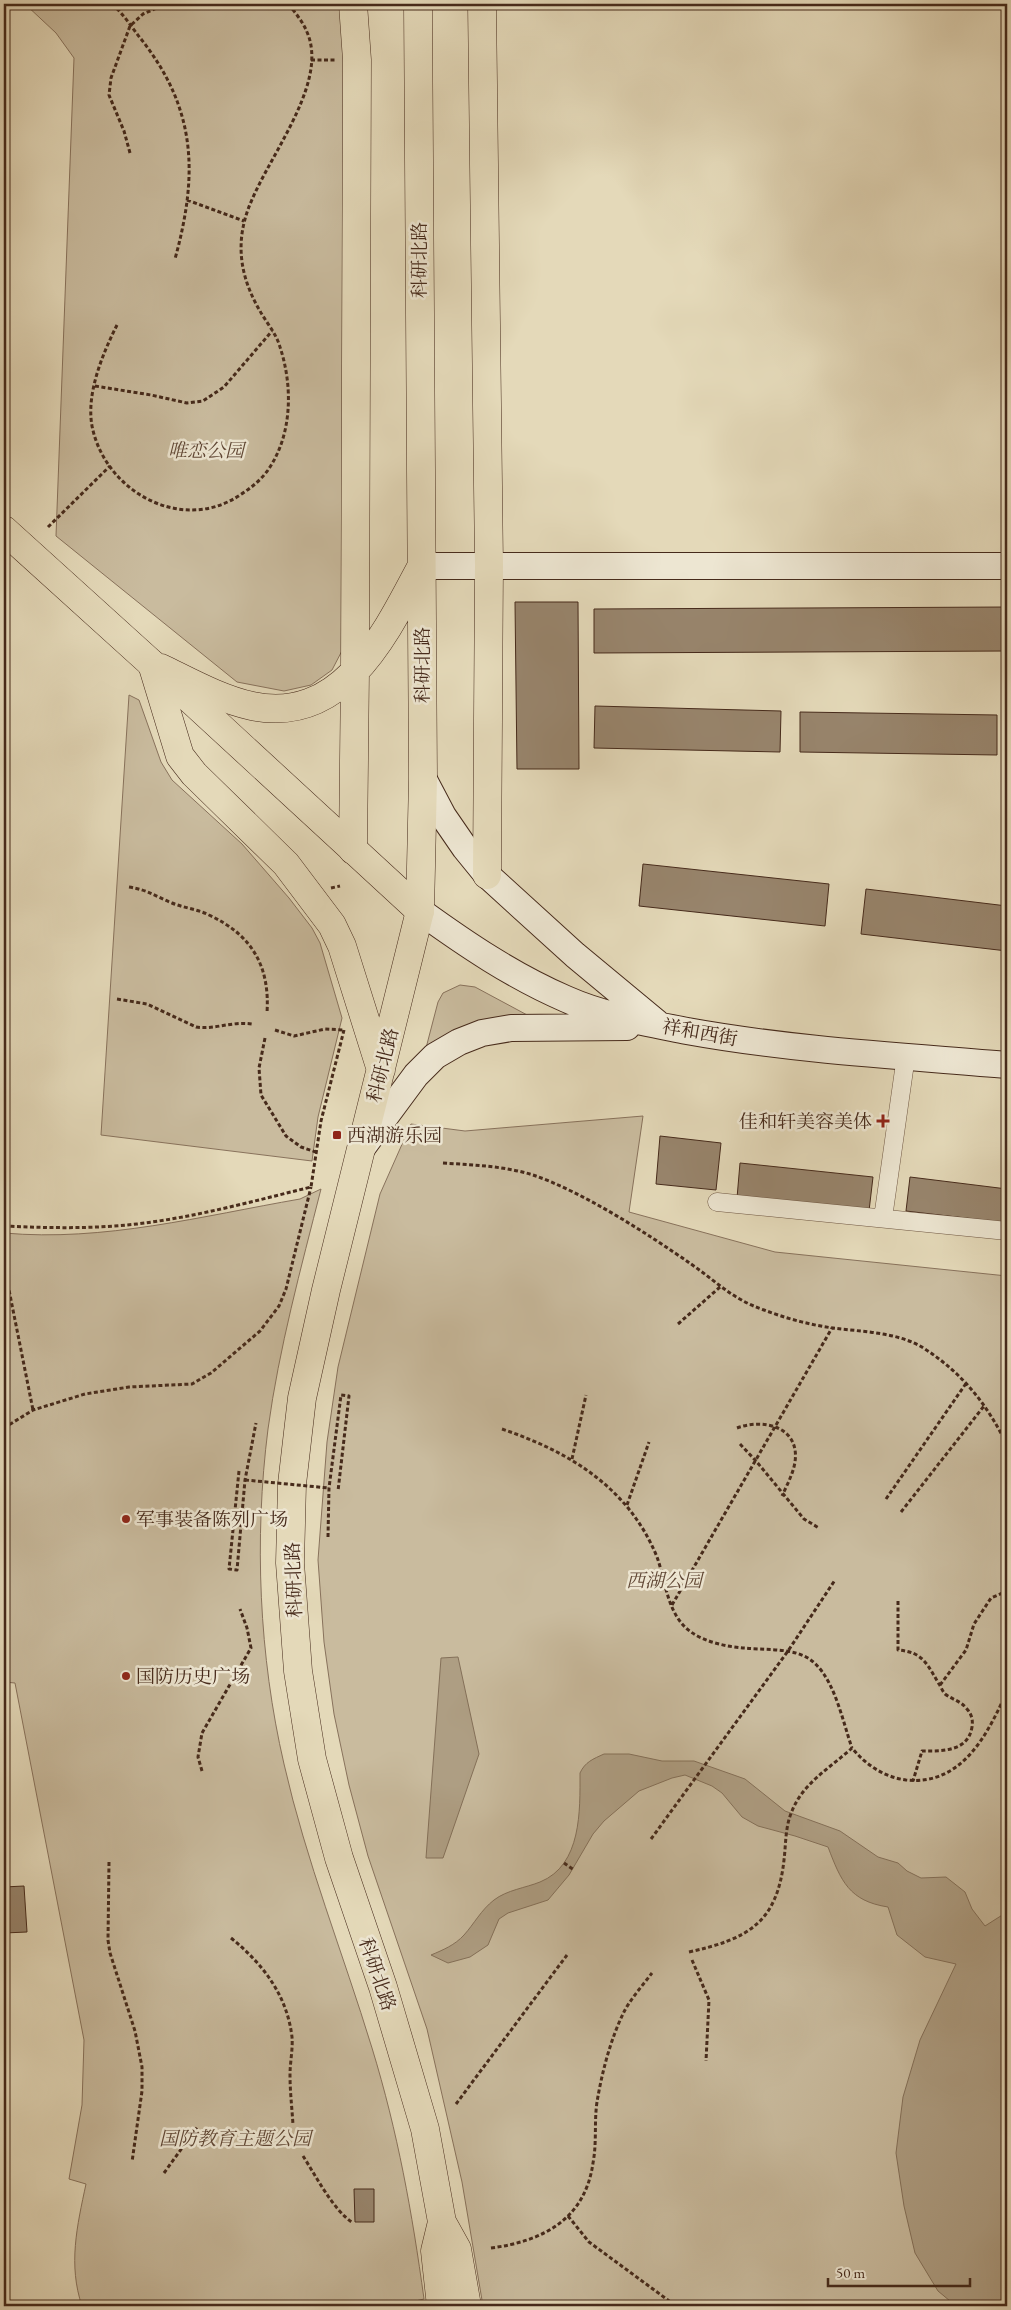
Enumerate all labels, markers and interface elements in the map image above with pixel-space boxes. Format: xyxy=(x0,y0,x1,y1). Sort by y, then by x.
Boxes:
street label: 科研北路 xyxy=(407,222,432,298)
park label: 唯恋公园 xyxy=(168,438,247,463)
street label: 科研北路 xyxy=(410,627,435,703)
street label: 祥和西街 xyxy=(660,1014,740,1051)
street label: 科研北路 xyxy=(361,1025,404,1105)
place label: 佳和轩美容美体 xyxy=(739,1109,872,1134)
marker: 佳和轩美容美体 xyxy=(876,1114,890,1128)
place label: 西湖游乐园 xyxy=(347,1123,442,1148)
marker: 西湖游乐园 xyxy=(331,1129,343,1141)
place label: 军事装备陈列广场 xyxy=(136,1507,288,1532)
marker: 军事装备陈列广场 xyxy=(120,1513,132,1525)
street label: 科研北路 xyxy=(280,1542,307,1618)
park label: 西湖公园 xyxy=(626,1568,705,1593)
place label: 国防历史广场 xyxy=(136,1664,250,1689)
marker: 国防历史广场 xyxy=(120,1670,132,1682)
street label: 科研北路 xyxy=(353,1934,402,2014)
park label: 国防教育主题公园 xyxy=(159,2126,314,2151)
scale bar xyxy=(828,2255,971,2287)
text: 50 m xyxy=(836,2263,865,2282)

